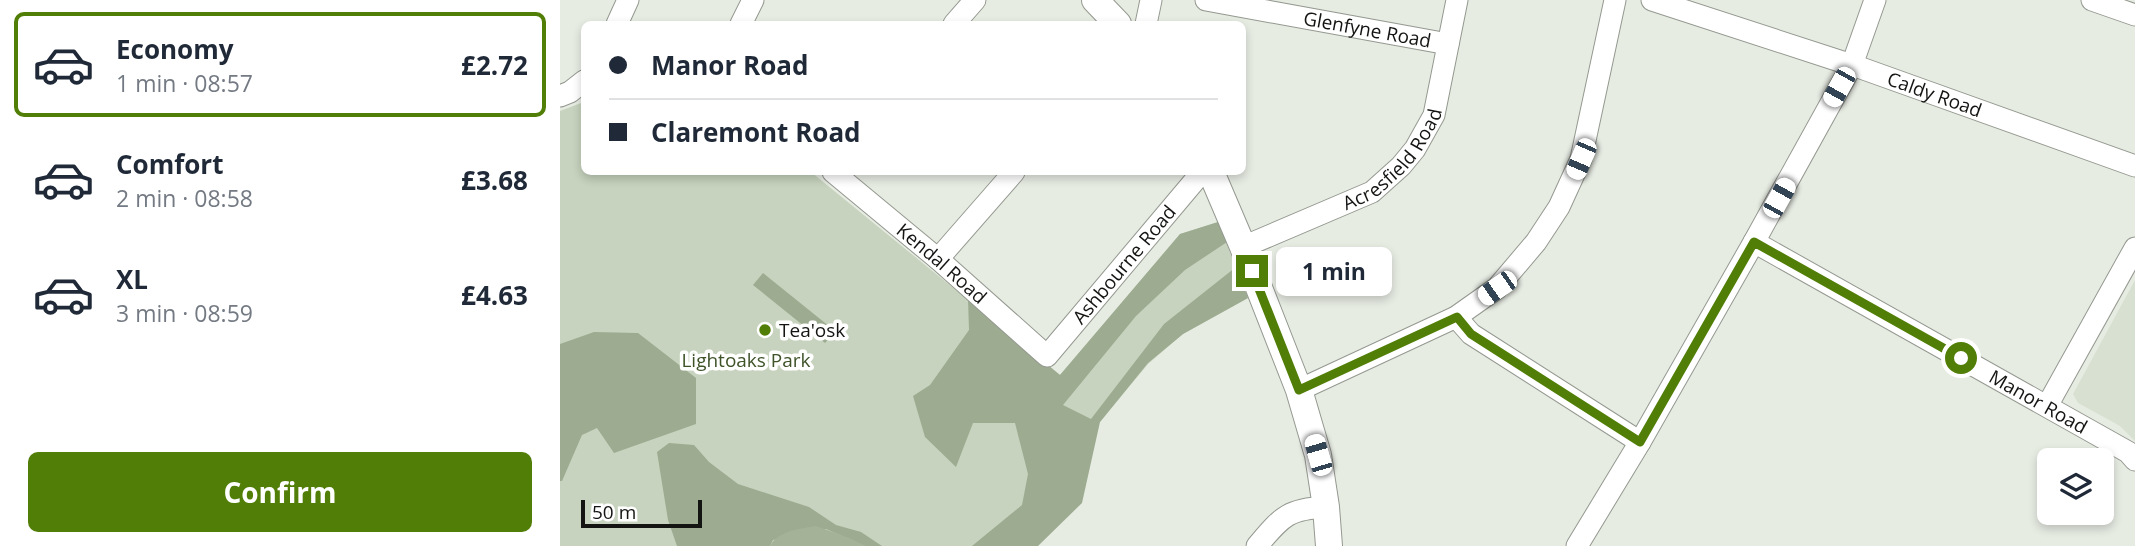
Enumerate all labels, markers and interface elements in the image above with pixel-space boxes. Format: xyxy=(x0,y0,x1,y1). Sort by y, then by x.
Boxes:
street label: Glenfyne Road xyxy=(1301,5,1433,54)
text: Economy xyxy=(116,31,234,67)
icon: car xyxy=(32,33,95,96)
text: £2.72 xyxy=(461,47,528,83)
text: Manor Road xyxy=(651,47,808,83)
car xyxy=(1820,64,1859,110)
street label: Caldy Road xyxy=(1884,65,1986,123)
text: 1 min · 08:57 xyxy=(116,67,253,99)
street label: Acresfield Road xyxy=(1339,106,1448,216)
text: Claremont Road xyxy=(651,114,861,150)
car xyxy=(1564,136,1599,182)
text: Comfort xyxy=(116,146,223,182)
icon: car xyxy=(32,148,95,211)
text: £3.68 xyxy=(461,162,528,198)
car xyxy=(1760,175,1799,221)
text: 2 min · 08:58 xyxy=(116,182,253,214)
street label: Ashbourne Road xyxy=(1067,200,1182,329)
street label: Kendal Road xyxy=(891,217,992,309)
callout: 1 min xyxy=(1276,246,1392,296)
route end xyxy=(1236,255,1268,287)
text: 1 min xyxy=(1302,255,1366,287)
text: XL xyxy=(116,261,148,297)
icon: car xyxy=(32,263,95,326)
car xyxy=(1474,267,1521,309)
text: £4.63 xyxy=(461,277,528,313)
text: 3 min · 08:59 xyxy=(116,297,253,329)
place label: Tea'osk xyxy=(779,317,845,343)
marker: Tea'osk xyxy=(757,322,773,338)
route start xyxy=(1945,342,1977,374)
park label: Lightoaks Park xyxy=(681,347,811,373)
street label: Manor Road xyxy=(1984,364,2092,440)
car xyxy=(1303,432,1334,478)
map controls xyxy=(2037,448,2114,525)
button: layers xyxy=(2037,448,2114,525)
button: Confirm xyxy=(28,452,532,532)
scale bar xyxy=(581,497,702,529)
text: 50 m xyxy=(592,499,636,525)

